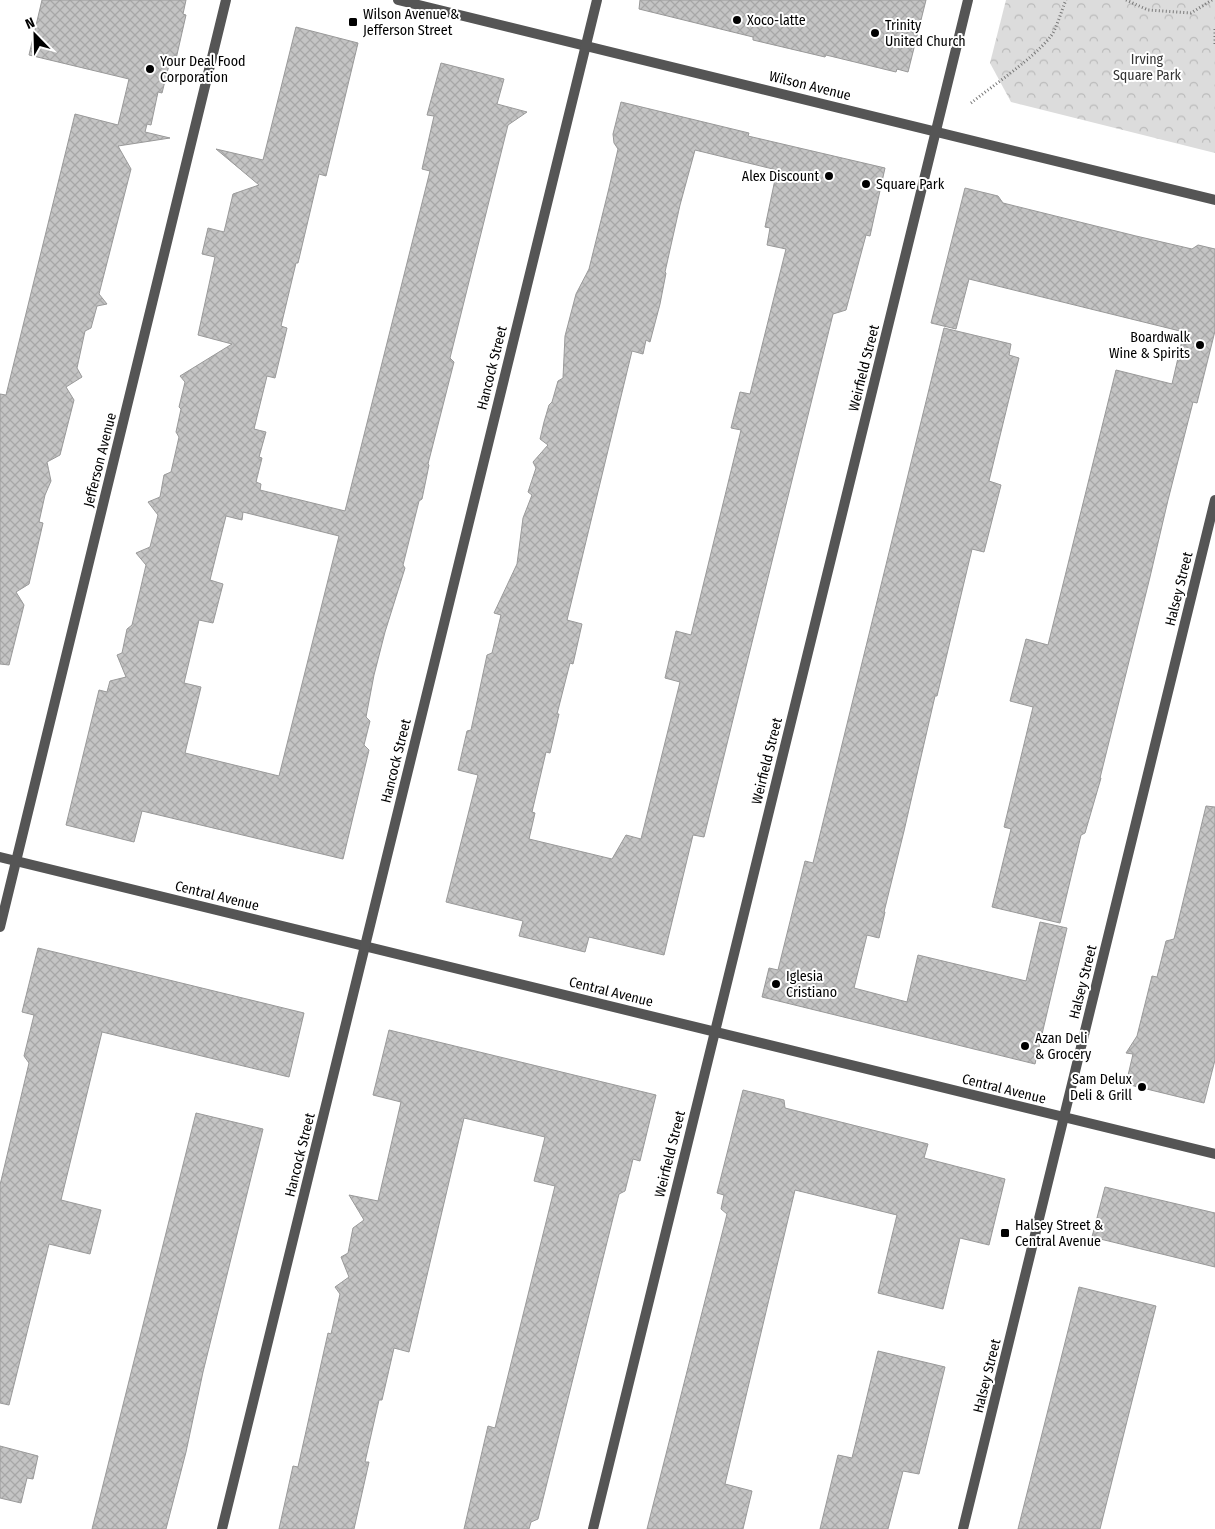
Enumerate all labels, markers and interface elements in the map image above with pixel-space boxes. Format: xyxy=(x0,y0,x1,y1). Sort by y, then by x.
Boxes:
place label: Wilson Avenue & Jefferson Street xyxy=(363,6,459,39)
north arrow xyxy=(10,10,60,60)
place label: Xoco-latte xyxy=(747,12,806,29)
text: N xyxy=(23,14,37,33)
marker: Xoco-latte xyxy=(731,14,743,26)
marker: Wilson Avenue & Jefferson Street xyxy=(347,16,359,28)
place label: Trinity United Church xyxy=(885,17,966,50)
marker: Trinity United Church xyxy=(869,27,881,39)
park label: Irving Square Park xyxy=(1113,51,1182,84)
place label: Your Deal Food Corporation xyxy=(160,53,246,86)
marker: Your Deal Food Corporation xyxy=(144,63,156,75)
street label: Wilson Avenue xyxy=(767,68,853,104)
place label: Alex Discount xyxy=(742,168,819,185)
marker: Alex Discount xyxy=(823,170,835,182)
place label: Square Park xyxy=(876,176,945,193)
marker: Square Park xyxy=(860,178,872,190)
street label: Weirfield Street xyxy=(845,322,883,413)
street label: Hancock Street xyxy=(473,324,511,412)
place label: Boardwalk Wine & Spirits xyxy=(1109,329,1190,362)
marker: Boardwalk Wine & Spirits xyxy=(1194,339,1206,351)
street label: Jefferson Avenue xyxy=(80,411,120,509)
street label: Halsey Street xyxy=(1162,550,1197,628)
street label: Weirfield Street xyxy=(748,715,786,806)
street label: Hancock Street xyxy=(377,717,415,805)
street label: Central Avenue xyxy=(173,877,261,915)
street label: Halsey Street xyxy=(1066,943,1101,1021)
place label: Iglesia Cristiano xyxy=(786,968,837,1001)
street label: Central Avenue xyxy=(567,973,655,1011)
marker: Iglesia Cristiano xyxy=(770,978,782,990)
place label: Azan Deli & Grocery xyxy=(1035,1030,1092,1063)
marker: Azan Deli & Grocery xyxy=(1019,1040,1031,1052)
street label: Central Avenue xyxy=(960,1070,1048,1108)
place label: Sam Delux Deli & Grill xyxy=(1070,1071,1133,1104)
marker: Sam Delux Deli & Grill xyxy=(1136,1081,1148,1093)
street label: Weirfield Street xyxy=(651,1108,689,1199)
street label: Hancock Street xyxy=(281,1111,319,1199)
place label: Halsey Street & Central Avenue xyxy=(1015,1217,1103,1250)
marker: Halsey Street & Central Avenue xyxy=(999,1227,1011,1239)
street label: Halsey Street xyxy=(970,1337,1005,1415)

